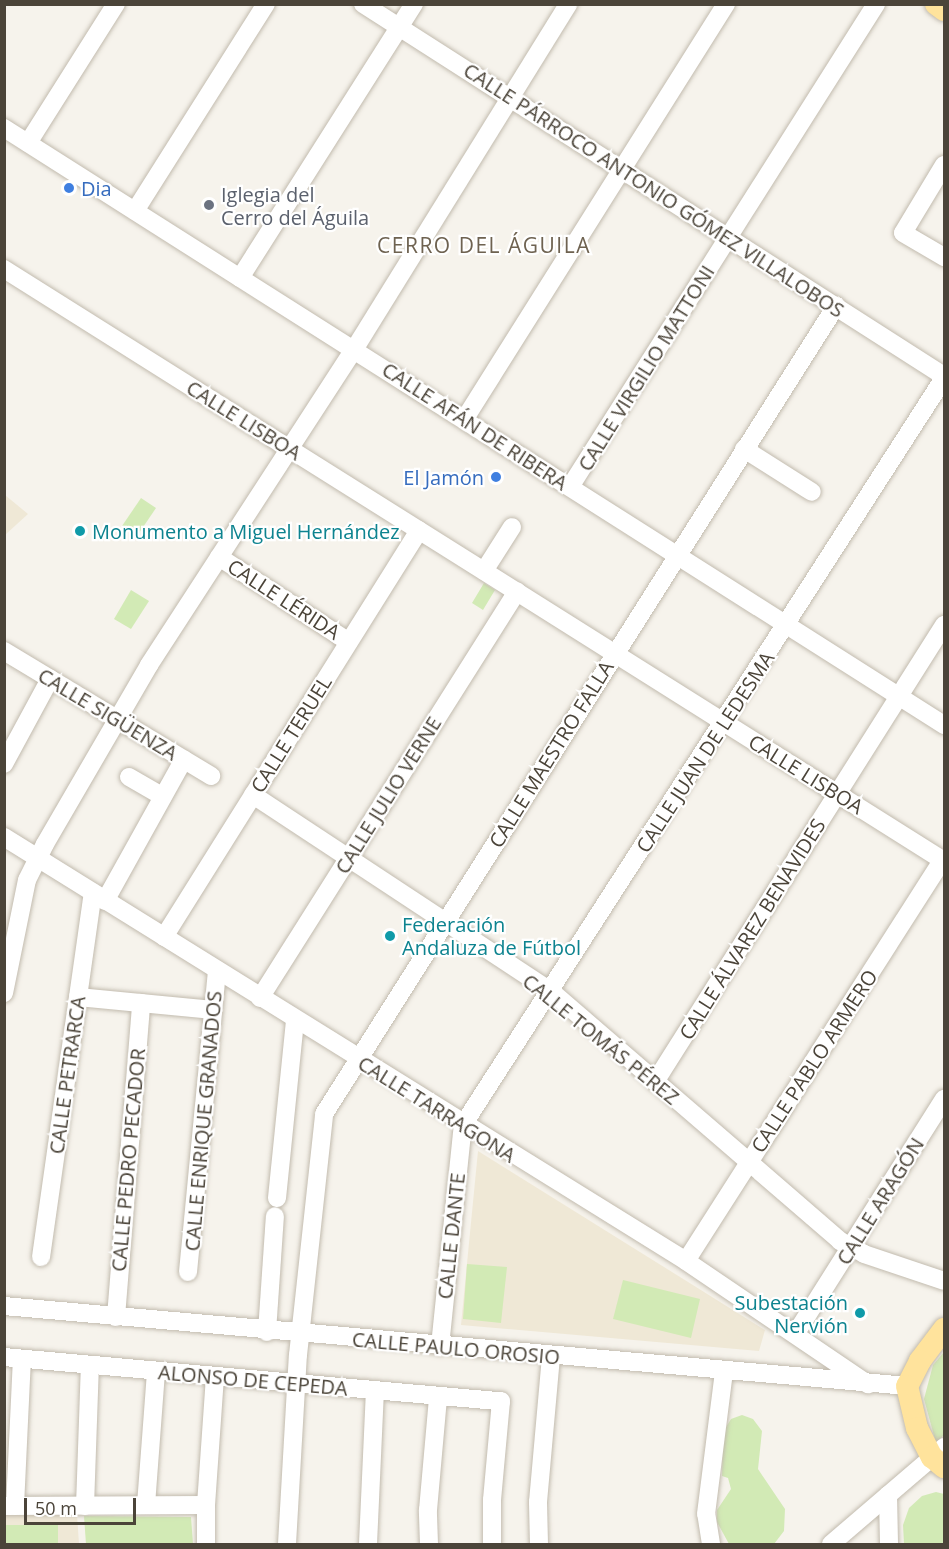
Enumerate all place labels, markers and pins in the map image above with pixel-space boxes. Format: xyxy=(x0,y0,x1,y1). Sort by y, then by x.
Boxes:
place label: Dia xyxy=(81,176,112,200)
marker: Dia xyxy=(62,181,76,195)
place label: Iglegia del Cerro del Águila xyxy=(221,182,369,229)
marker: Iglegia del Cerro del Águila xyxy=(202,198,216,212)
place label: El Jamón xyxy=(403,465,484,489)
marker: El Jamón xyxy=(489,470,503,484)
place label: Monumento a Miguel Hernández xyxy=(92,519,400,543)
marker: Monumento a Miguel Hernández xyxy=(73,524,87,538)
place label: Federación Andaluza de Fútbol xyxy=(402,912,581,959)
marker: Federación Andaluza de Fútbol xyxy=(383,929,397,943)
place label: Subestación Nervión xyxy=(735,1290,848,1337)
marker: Subestación Nervión xyxy=(853,1306,867,1320)

